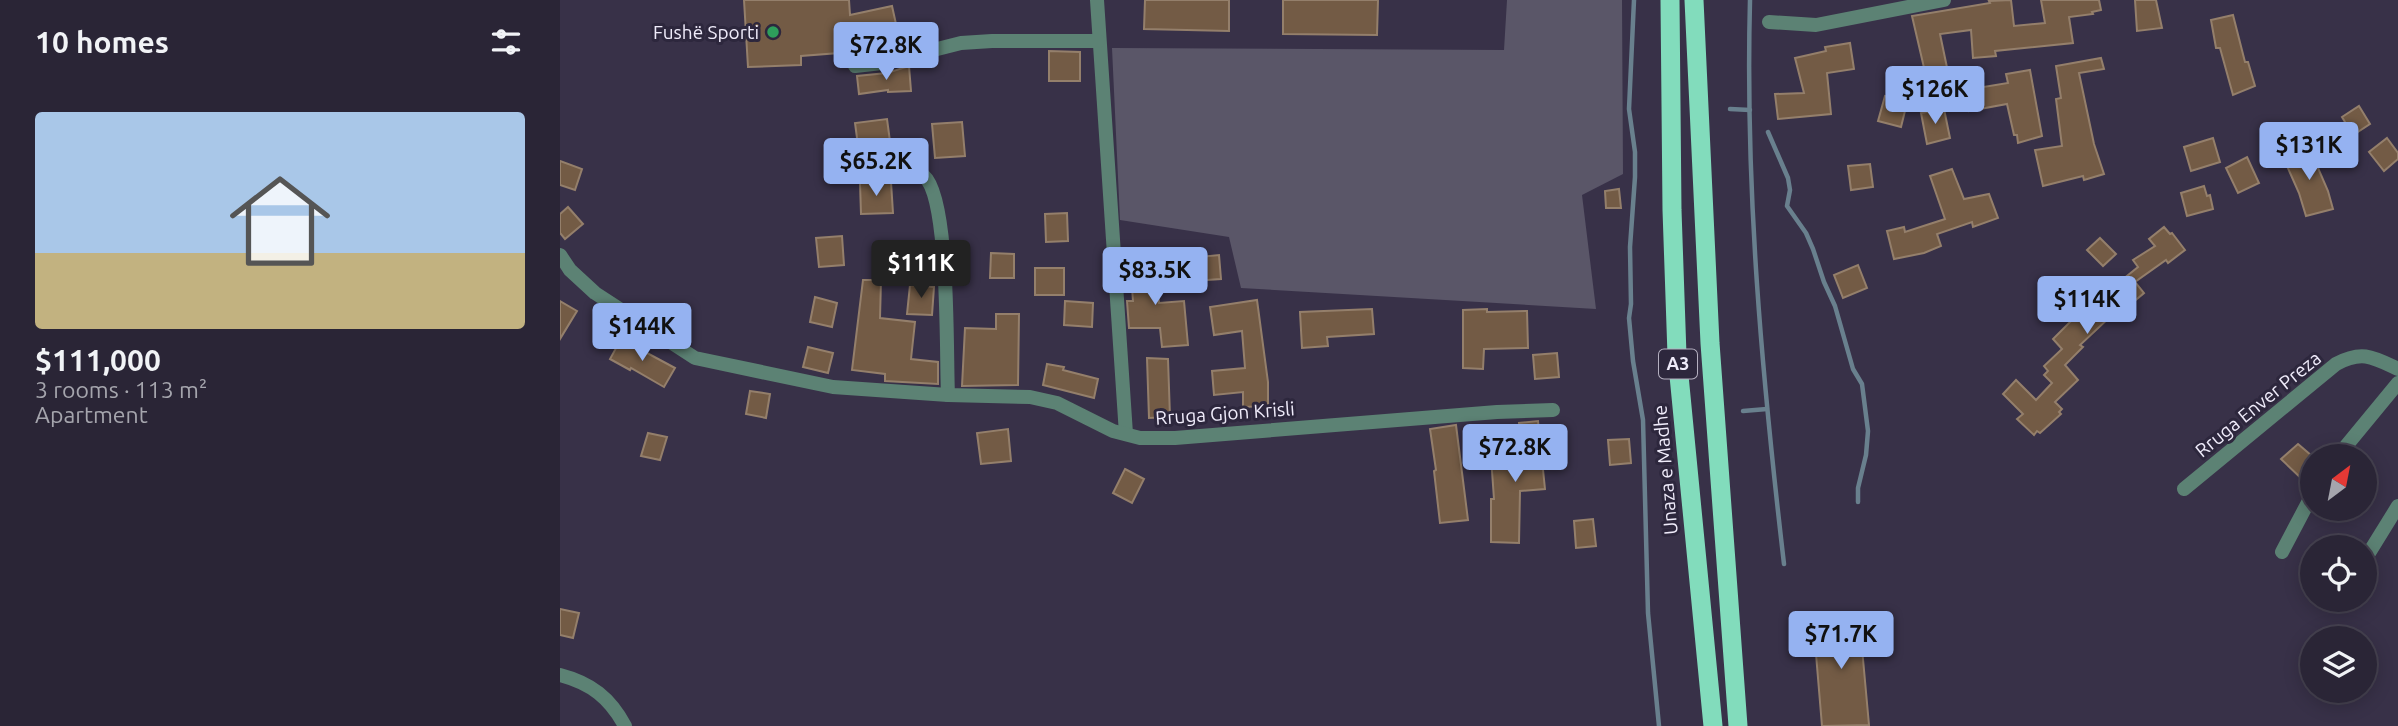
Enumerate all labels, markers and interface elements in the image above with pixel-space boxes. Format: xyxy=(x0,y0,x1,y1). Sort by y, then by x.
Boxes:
place label: Fushë Sporti xyxy=(653,21,759,43)
pin: $72.8K xyxy=(829,22,943,82)
icon: filters xyxy=(487,23,525,61)
marker: Fushë Sporti xyxy=(765,24,781,40)
text: 10 homes xyxy=(35,25,169,59)
text: $72.8K xyxy=(850,32,922,57)
pin: $126K xyxy=(1886,66,1984,126)
text: $126K xyxy=(1901,76,1969,101)
pin: $131K xyxy=(2260,122,2358,182)
text: $131K xyxy=(2275,132,2343,157)
pin: $65.2K xyxy=(819,138,933,198)
text: $65.2K xyxy=(840,148,912,173)
icon: home xyxy=(217,158,343,284)
pin: $111K xyxy=(872,240,970,300)
pin: $83.5K xyxy=(1098,247,1212,307)
text: $111K xyxy=(887,250,955,275)
text: $83.5K xyxy=(1119,257,1191,282)
pin: $114K xyxy=(2038,276,2136,336)
text: $114K xyxy=(2053,286,2121,311)
pin: $144K xyxy=(593,304,691,363)
text: $144K xyxy=(608,313,676,338)
text: $111,000 xyxy=(35,343,161,377)
street label: Rruga Enver Preza xyxy=(2191,347,2325,461)
road number: A3 xyxy=(1659,350,1697,378)
text: 3 rooms · 113 m² xyxy=(35,377,207,402)
street label: Rruga Gjon Krisli xyxy=(1155,397,1295,429)
text: Apartment xyxy=(35,402,148,427)
street label: Unaza e Madhe xyxy=(1648,404,1682,536)
pin: $72.8K xyxy=(1458,424,1572,484)
text: $72.8K xyxy=(1479,434,1551,459)
north arrow xyxy=(2300,444,2376,522)
map controls xyxy=(2300,444,2377,703)
button: locate xyxy=(2300,535,2377,612)
pin: $71.7K xyxy=(1784,612,1898,671)
text: $71.7K xyxy=(1805,621,1877,646)
button: layers xyxy=(2300,626,2377,703)

